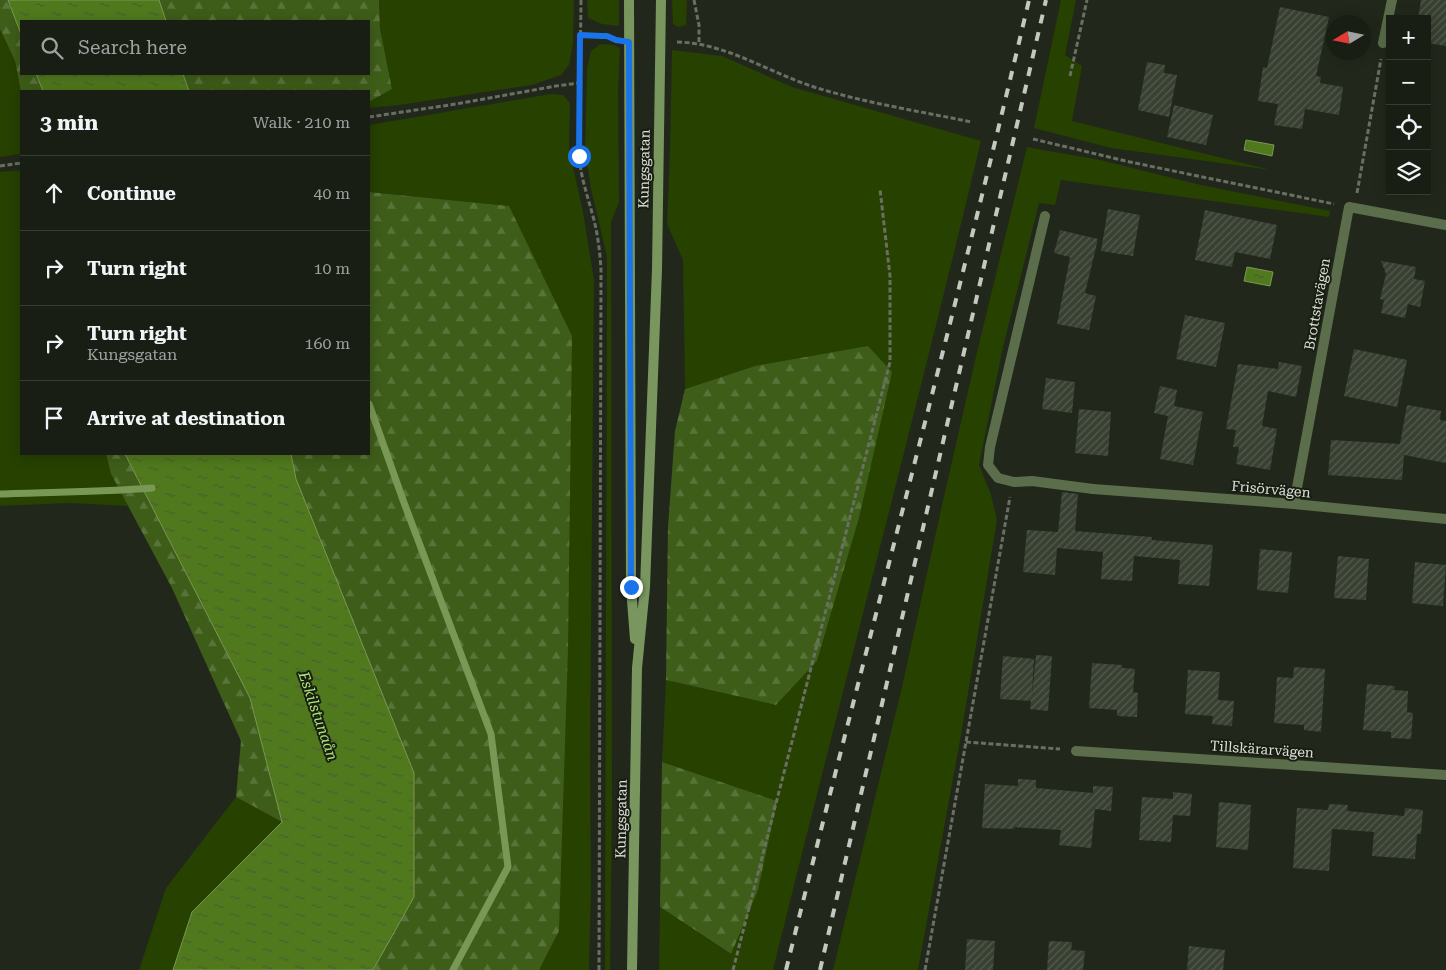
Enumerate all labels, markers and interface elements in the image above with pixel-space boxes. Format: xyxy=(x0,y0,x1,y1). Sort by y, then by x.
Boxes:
north arrow xyxy=(1326,15,1371,60)
map controls xyxy=(1386,15,1431,195)
button: + xyxy=(1386,15,1431,60)
search box xyxy=(20,20,370,75)
icon: search xyxy=(38,34,66,62)
text: Search here xyxy=(78,36,187,59)
button: − xyxy=(1386,60,1431,105)
button: locate xyxy=(1386,105,1431,150)
text: 3 min xyxy=(40,111,98,135)
text: Walk · 210 m xyxy=(253,113,350,132)
street label: Kungsgatan xyxy=(635,129,653,209)
route start xyxy=(568,145,591,168)
button: layers xyxy=(1386,150,1431,195)
icon: ahead xyxy=(40,179,68,207)
text: Continue xyxy=(87,182,176,205)
text: 40 m xyxy=(313,184,350,203)
icon: right xyxy=(40,254,68,282)
text: Turn right xyxy=(87,257,187,280)
street label: Brottstavägen xyxy=(1301,257,1333,351)
text: 10 m xyxy=(313,259,350,278)
text: Turn right xyxy=(87,322,187,345)
icon: right xyxy=(40,329,68,357)
text: 160 m xyxy=(304,334,350,353)
text: Kungsgatan xyxy=(87,345,177,364)
icon: arrive xyxy=(40,404,68,432)
text: Arrive at destination xyxy=(87,407,285,430)
street label: Frisörvägen xyxy=(1231,478,1311,500)
route end xyxy=(620,576,643,599)
water label: Eskilstunaån xyxy=(294,668,342,763)
street label: Tillskärarvägen xyxy=(1210,737,1314,761)
street label: Kungsgatan xyxy=(612,779,630,859)

